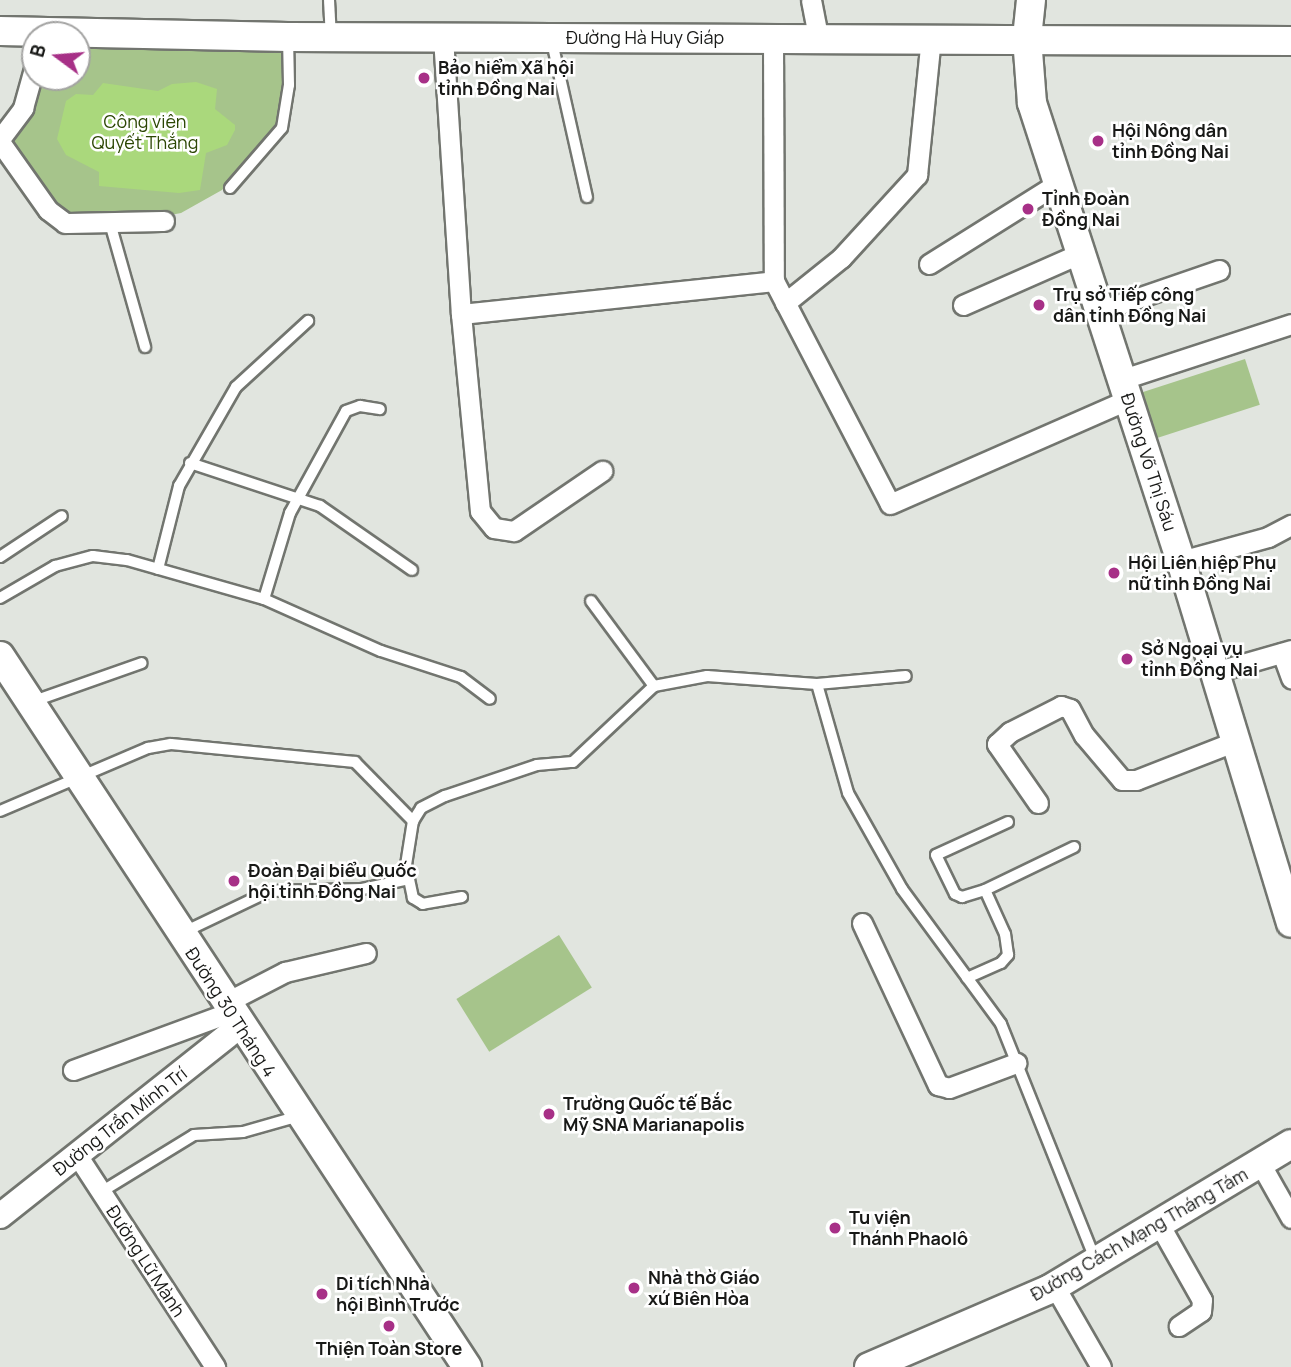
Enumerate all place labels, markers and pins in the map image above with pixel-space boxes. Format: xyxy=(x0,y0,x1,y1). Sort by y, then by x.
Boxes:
place label: Bảo hiểm Xã hội tỉnh Đồng Nai xyxy=(438,57,574,100)
marker: Bảo hiểm Xã hội tỉnh Đồng Nai xyxy=(416,70,432,86)
place label: Hội Nông dân tỉnh Đồng Nai xyxy=(1112,120,1229,162)
marker: Hội Nông dân tỉnh Đồng Nai xyxy=(1090,133,1106,149)
place label: Tỉnh Đoàn Đồng Nai xyxy=(1042,188,1129,230)
marker: Tỉnh Đoàn Đồng Nai xyxy=(1020,201,1036,217)
place label: Trụ sở Tiếp công dân tỉnh Đồng Nai xyxy=(1053,284,1206,326)
marker: Trụ sở Tiếp công dân tỉnh Đồng Nai xyxy=(1031,297,1047,313)
place label: Hội Liên hiệp Phụ nữ tỉnh Đồng Nai xyxy=(1128,552,1276,594)
marker: Hội Liên hiệp Phụ nữ tỉnh Đồng Nai xyxy=(1106,565,1122,581)
place label: Sở Ngoại vụ tỉnh Đồng Nai xyxy=(1141,638,1258,680)
marker: Sở Ngoại vụ tỉnh Đồng Nai xyxy=(1119,651,1135,667)
place label: Đoàn Đại biểu Quốc hội tỉnh Đồng Nai xyxy=(248,860,417,903)
marker: Đoàn Đại biểu Quốc hội tỉnh Đồng Nai xyxy=(226,873,242,889)
place label: Trường Quốc tế Bắc Mỹ SNA Marianapolis xyxy=(563,1093,745,1136)
marker: Trường Quốc tế Bắc Mỹ SNA Marianapolis xyxy=(541,1106,557,1122)
place label: Tu viện Thánh Phaolô xyxy=(849,1207,968,1250)
marker: Tu viện Thánh Phaolô xyxy=(827,1220,843,1236)
place label: Nhà thờ Giáo xứ Biên Hòa xyxy=(648,1267,760,1310)
place label: Di tích Nhà hội Bình Trước xyxy=(336,1273,460,1316)
marker: Nhà thờ Giáo xứ Biên Hòa xyxy=(626,1280,642,1296)
marker: Di tích Nhà hội Bình Trước xyxy=(314,1286,330,1302)
marker: Thiện Toàn Store xyxy=(381,1318,397,1334)
place label: Thiện Toàn Store xyxy=(316,1337,462,1359)

